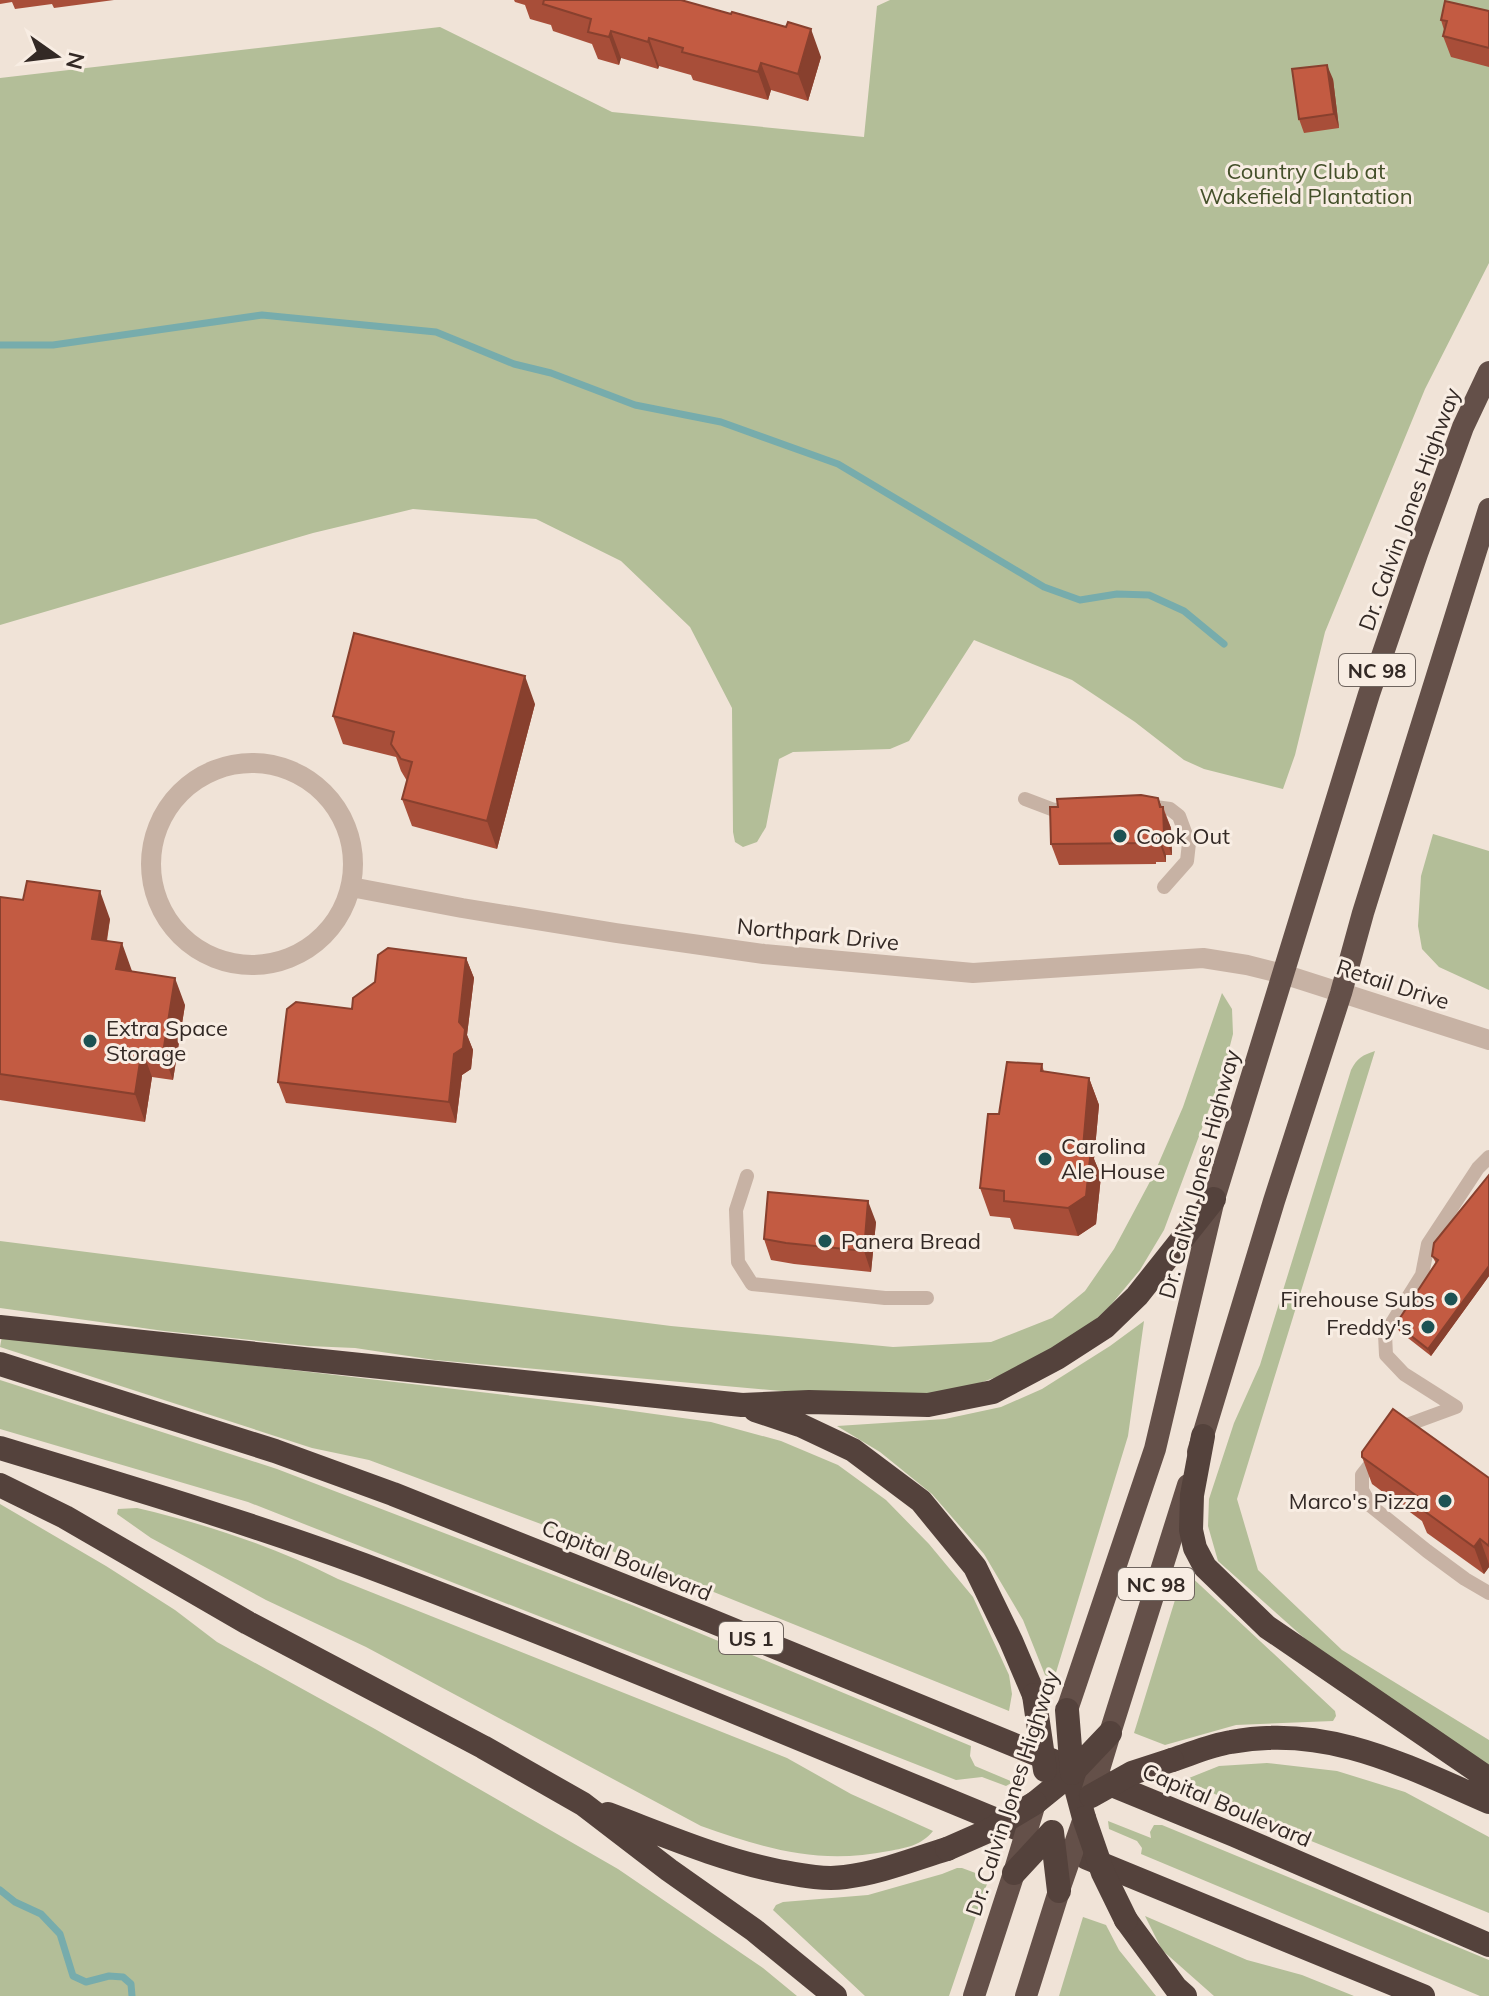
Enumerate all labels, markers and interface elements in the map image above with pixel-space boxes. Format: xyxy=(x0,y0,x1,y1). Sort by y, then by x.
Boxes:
north arrow xyxy=(16,16,96,96)
text: N xyxy=(60,49,91,72)
park label: Country Club at Wakefield Plantation xyxy=(1199,157,1413,210)
street label: Dr. Calvin Jones Highway xyxy=(1352,383,1466,634)
road number: NC 98 xyxy=(1339,654,1415,686)
place label: Cook Out xyxy=(1136,822,1230,850)
marker: Cook Out xyxy=(1111,827,1129,845)
street label: Northpark Drive xyxy=(736,912,900,956)
street label: Retail Drive xyxy=(1333,953,1453,1015)
place label: Extra Space Storage xyxy=(106,1014,228,1067)
marker: Extra Space Storage xyxy=(81,1032,99,1050)
street label: Dr. Calvin Jones Highway xyxy=(1152,1046,1246,1302)
place label: Carolina Ale House xyxy=(1061,1132,1165,1185)
marker: Carolina Ale House xyxy=(1036,1150,1054,1168)
place label: Panera Bread xyxy=(841,1227,981,1255)
marker: Panera Bread xyxy=(816,1232,834,1250)
place label: Firehouse Subs xyxy=(1280,1285,1435,1313)
marker: Firehouse Subs xyxy=(1442,1290,1460,1308)
place label: Freddy's xyxy=(1326,1313,1412,1341)
marker: Freddy's xyxy=(1419,1318,1437,1336)
place label: Marco's Pizza xyxy=(1289,1487,1429,1515)
marker: Marco's Pizza xyxy=(1436,1492,1454,1510)
street label: Capital Boulevard xyxy=(538,1513,716,1607)
road number: NC 98 xyxy=(1118,1568,1194,1600)
road number: US 1 xyxy=(719,1622,783,1654)
street label: Dr. Calvin Jones Highway xyxy=(959,1666,1065,1919)
street label: Capital Boulevard xyxy=(1138,1757,1316,1853)

